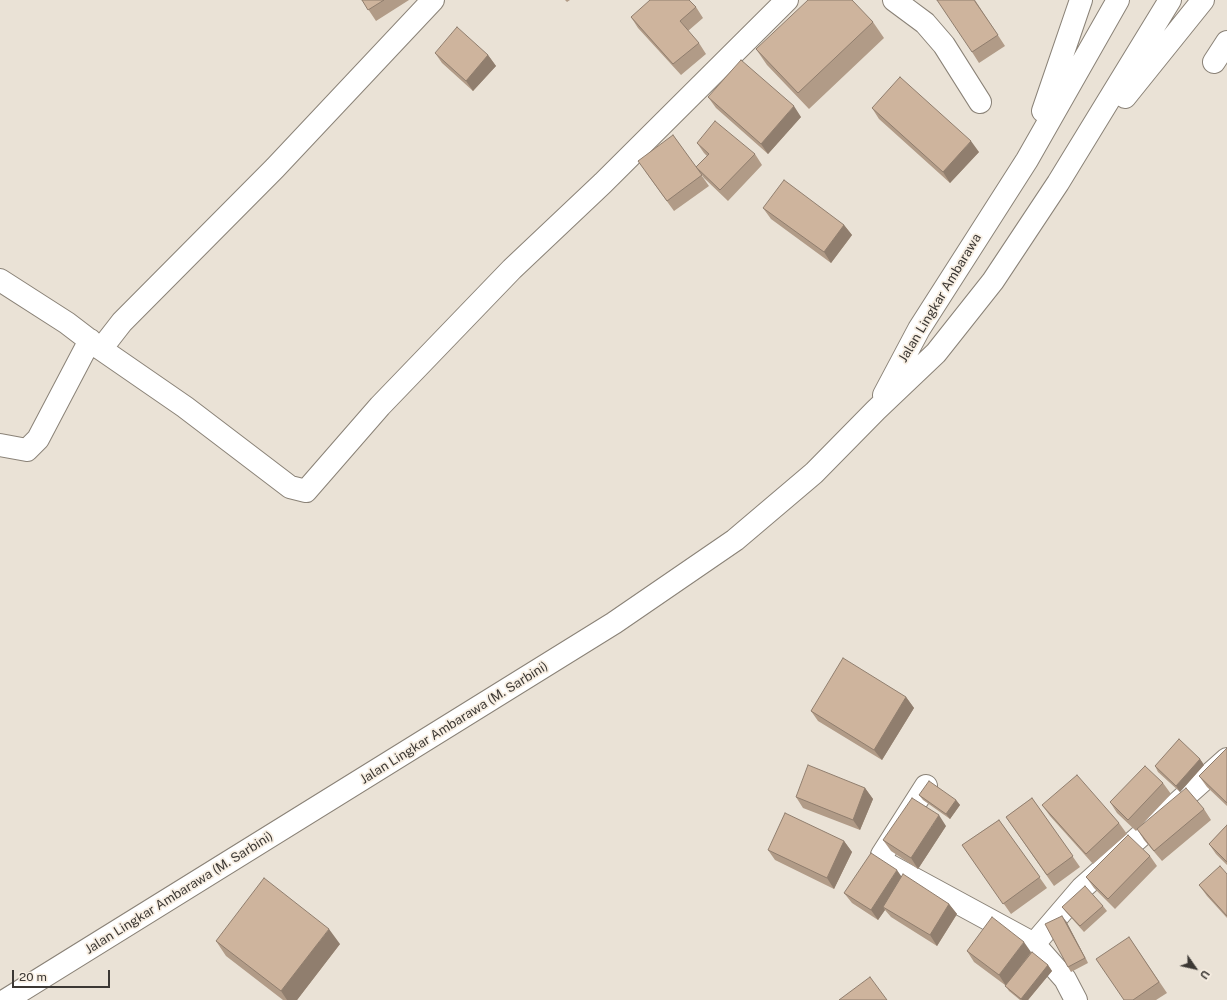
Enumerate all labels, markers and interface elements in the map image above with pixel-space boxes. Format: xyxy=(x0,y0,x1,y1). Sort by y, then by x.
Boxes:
street label: Jalan Lingkar Ambarawa xyxy=(895,231,985,365)
street label: Jalan Lingkar Ambarawa (M. Sarbini) xyxy=(357,658,551,788)
street label: Jalan Lingkar Ambarawa (M. Sarbini) xyxy=(82,828,276,958)
north arrow xyxy=(1175,948,1215,988)
scale bar xyxy=(14,962,112,988)
text: U xyxy=(1198,968,1212,981)
text: 20 m xyxy=(19,970,47,984)

